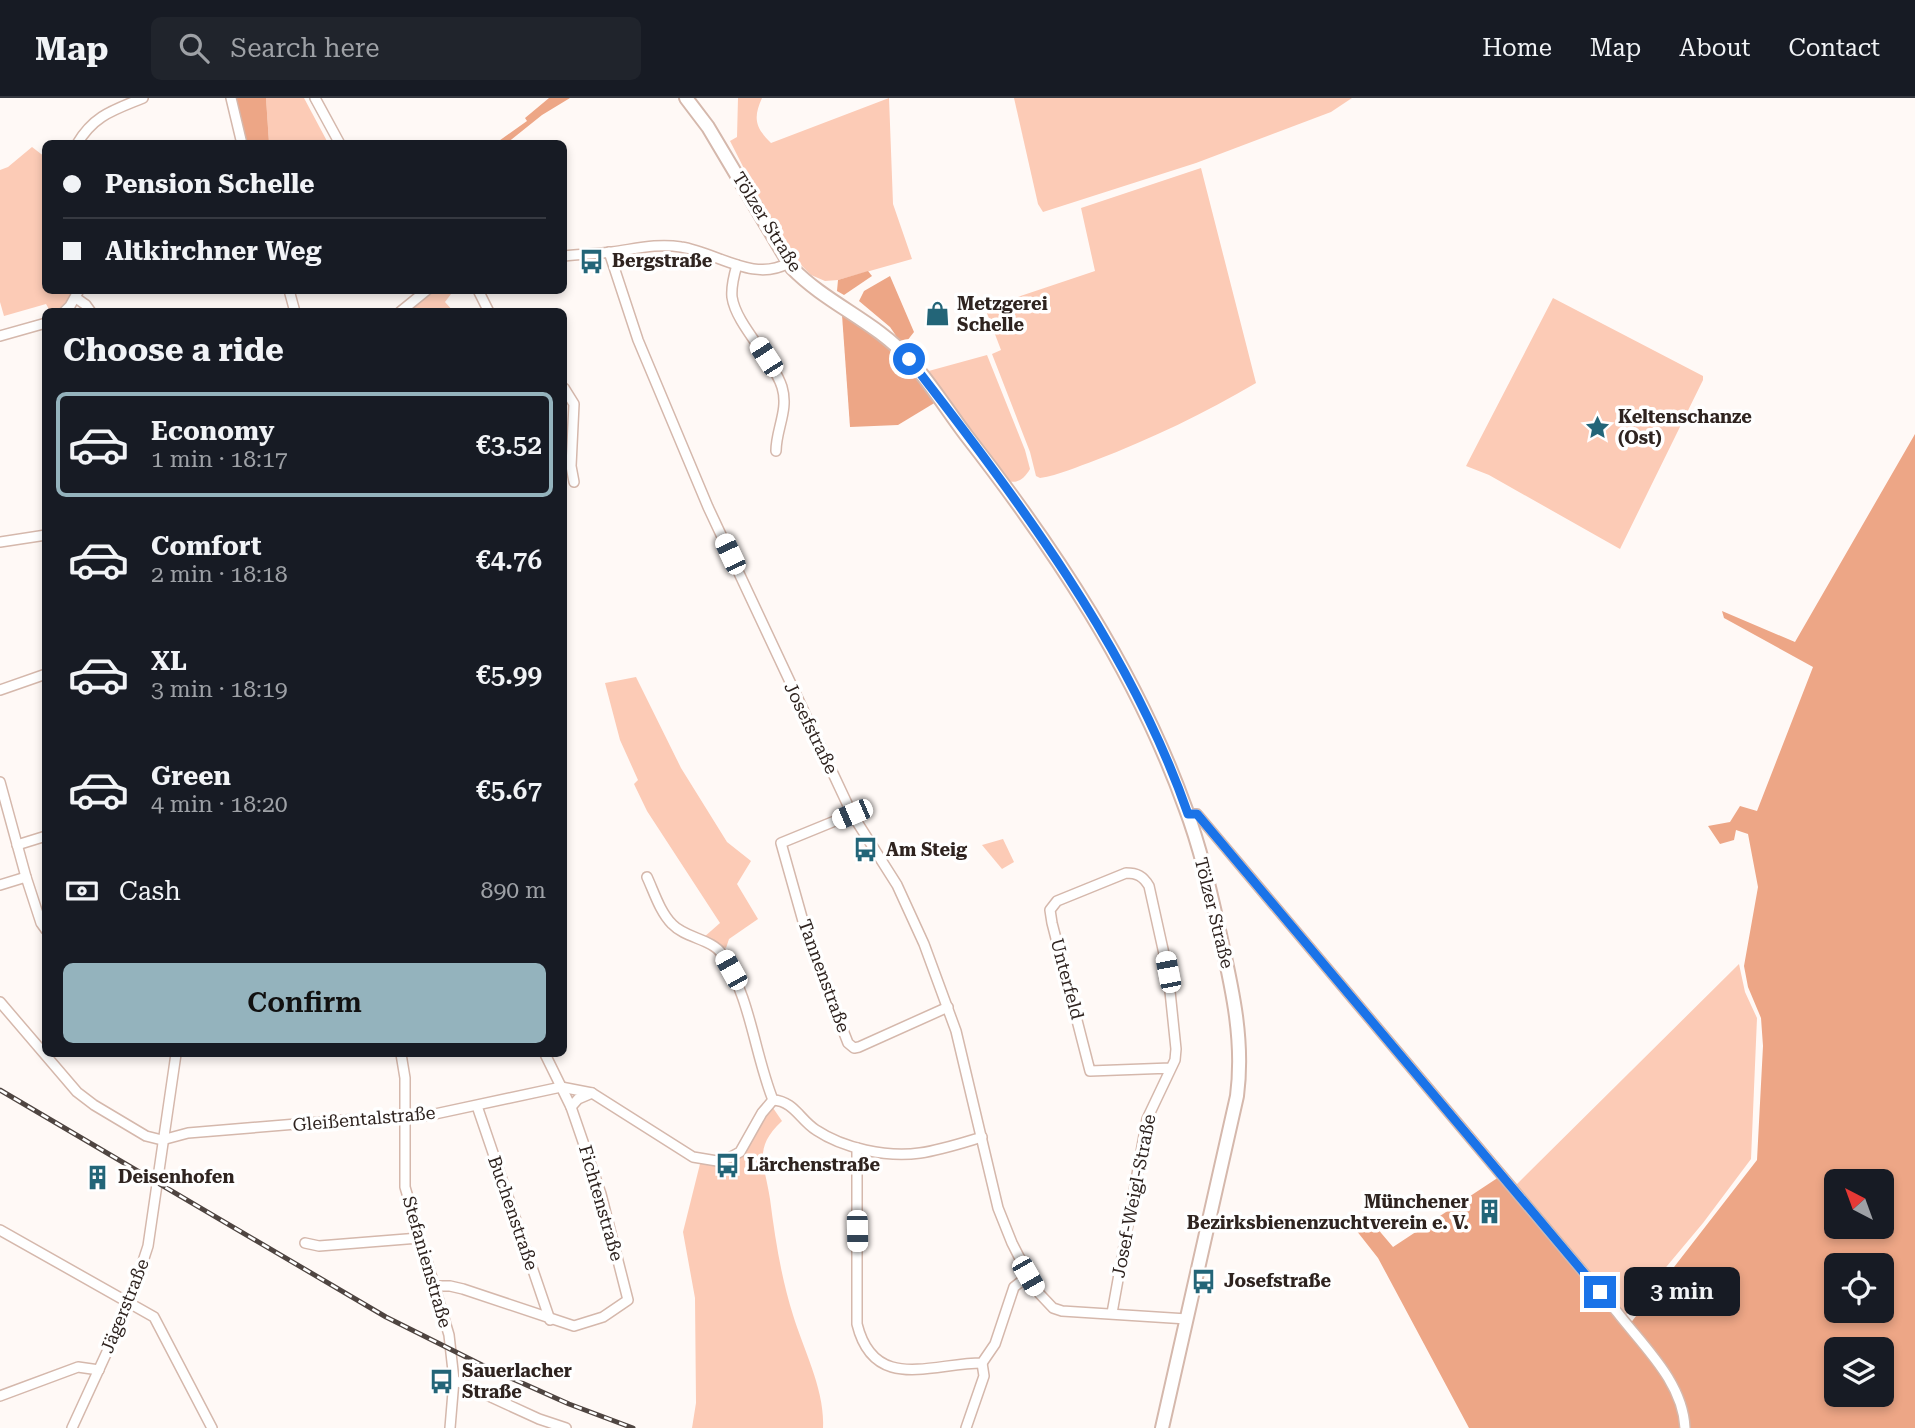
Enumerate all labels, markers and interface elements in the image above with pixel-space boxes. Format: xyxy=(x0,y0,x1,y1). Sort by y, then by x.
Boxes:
search box xyxy=(151,17,641,80)
text: Map xyxy=(35,29,109,68)
icon: search xyxy=(175,29,213,67)
text: Search here xyxy=(231,33,380,63)
text: Home xyxy=(1482,34,1552,62)
text: Map xyxy=(1590,34,1641,62)
text: About xyxy=(1679,34,1750,62)
text: Contact xyxy=(1788,34,1880,62)
street label: Tölzer Straße xyxy=(728,168,807,276)
text: Pension Schelle xyxy=(105,169,315,199)
text: Altkirchner Weg xyxy=(105,236,322,266)
bus stop icon: Bergstraße xyxy=(578,247,606,275)
place label: Bergstraße xyxy=(612,250,713,271)
place label: Metzgerei Schelle xyxy=(957,293,1048,335)
shop icon: Metzgerei Schelle xyxy=(923,300,951,328)
text: Choose a ride xyxy=(63,331,284,369)
car xyxy=(746,334,787,380)
route start xyxy=(893,343,925,375)
place label: Keltenschanze (Ost) xyxy=(1618,406,1752,448)
icon: car xyxy=(67,413,130,476)
place icon: Keltenschanze (Ost) xyxy=(1584,413,1612,441)
text: Economy xyxy=(151,416,274,446)
text: €3.52 xyxy=(476,430,542,460)
text: 1 min · 18:17 xyxy=(151,446,288,473)
icon: car xyxy=(67,528,130,591)
text: Comfort xyxy=(151,531,261,561)
car xyxy=(712,531,749,577)
text: €4.76 xyxy=(476,545,542,575)
text: 2 min · 18:18 xyxy=(151,561,288,588)
icon: car xyxy=(67,643,130,706)
text: XL xyxy=(151,646,187,676)
text: €5.99 xyxy=(476,660,542,690)
text: 3 min · 18:19 xyxy=(151,676,288,703)
street label: Josefstraße xyxy=(780,678,843,777)
icon: car xyxy=(67,758,130,821)
text: Green xyxy=(151,761,231,791)
text: €5.67 xyxy=(476,775,542,805)
text: 4 min · 18:20 xyxy=(151,791,288,818)
car xyxy=(829,796,876,832)
bus stop icon: Am Steig xyxy=(852,836,880,864)
place label: Am Steig xyxy=(886,839,968,860)
street label: Tölzer Straße xyxy=(1191,855,1238,971)
icon: cash xyxy=(63,872,101,910)
text: Cash xyxy=(119,876,181,906)
text: 890 m xyxy=(481,877,546,904)
street label: Tannenstraße xyxy=(794,916,855,1035)
street label: Unterfeld xyxy=(1047,936,1089,1022)
car xyxy=(712,947,751,993)
car xyxy=(1154,949,1183,995)
button: Confirm xyxy=(63,963,546,1043)
street label: Gleißentalstraße xyxy=(292,1102,436,1135)
street label: Josef-Weigl-Straße xyxy=(1107,1112,1160,1280)
street label: Fichtenstraße xyxy=(575,1142,628,1263)
bus stop icon: Lärchenstraße xyxy=(713,1151,741,1179)
street label: Buchenstraße xyxy=(484,1153,543,1273)
place label: Lärchenstraße xyxy=(747,1154,880,1175)
building icon: Deisenhofen xyxy=(84,1163,112,1191)
place label: Deisenhofen xyxy=(118,1166,235,1187)
north arrow xyxy=(1824,1169,1894,1239)
map controls xyxy=(1824,1169,1894,1407)
place label: Münchener Bezirksbienenzuchtverein e. V. xyxy=(1187,1191,1469,1233)
street label: Stefanienstraße xyxy=(399,1194,456,1330)
building icon: Münchener Bezirksbienenzuchtverein e. V. xyxy=(1475,1198,1503,1226)
car xyxy=(847,1210,868,1252)
car xyxy=(1009,1253,1048,1299)
button: locate xyxy=(1824,1253,1894,1323)
street label: Jägerstraße xyxy=(96,1255,153,1356)
bus stop icon: Josefstraße xyxy=(1190,1267,1218,1295)
callout: 3 min xyxy=(1624,1268,1740,1316)
place label: Josefstraße xyxy=(1224,1270,1331,1291)
route end xyxy=(1584,1276,1616,1308)
text: 3 min xyxy=(1650,1278,1714,1305)
button: layers xyxy=(1824,1337,1894,1407)
place label: Sauerlacher Straße xyxy=(462,1360,572,1402)
bus stop icon: Sauerlacher Straße xyxy=(428,1367,456,1395)

